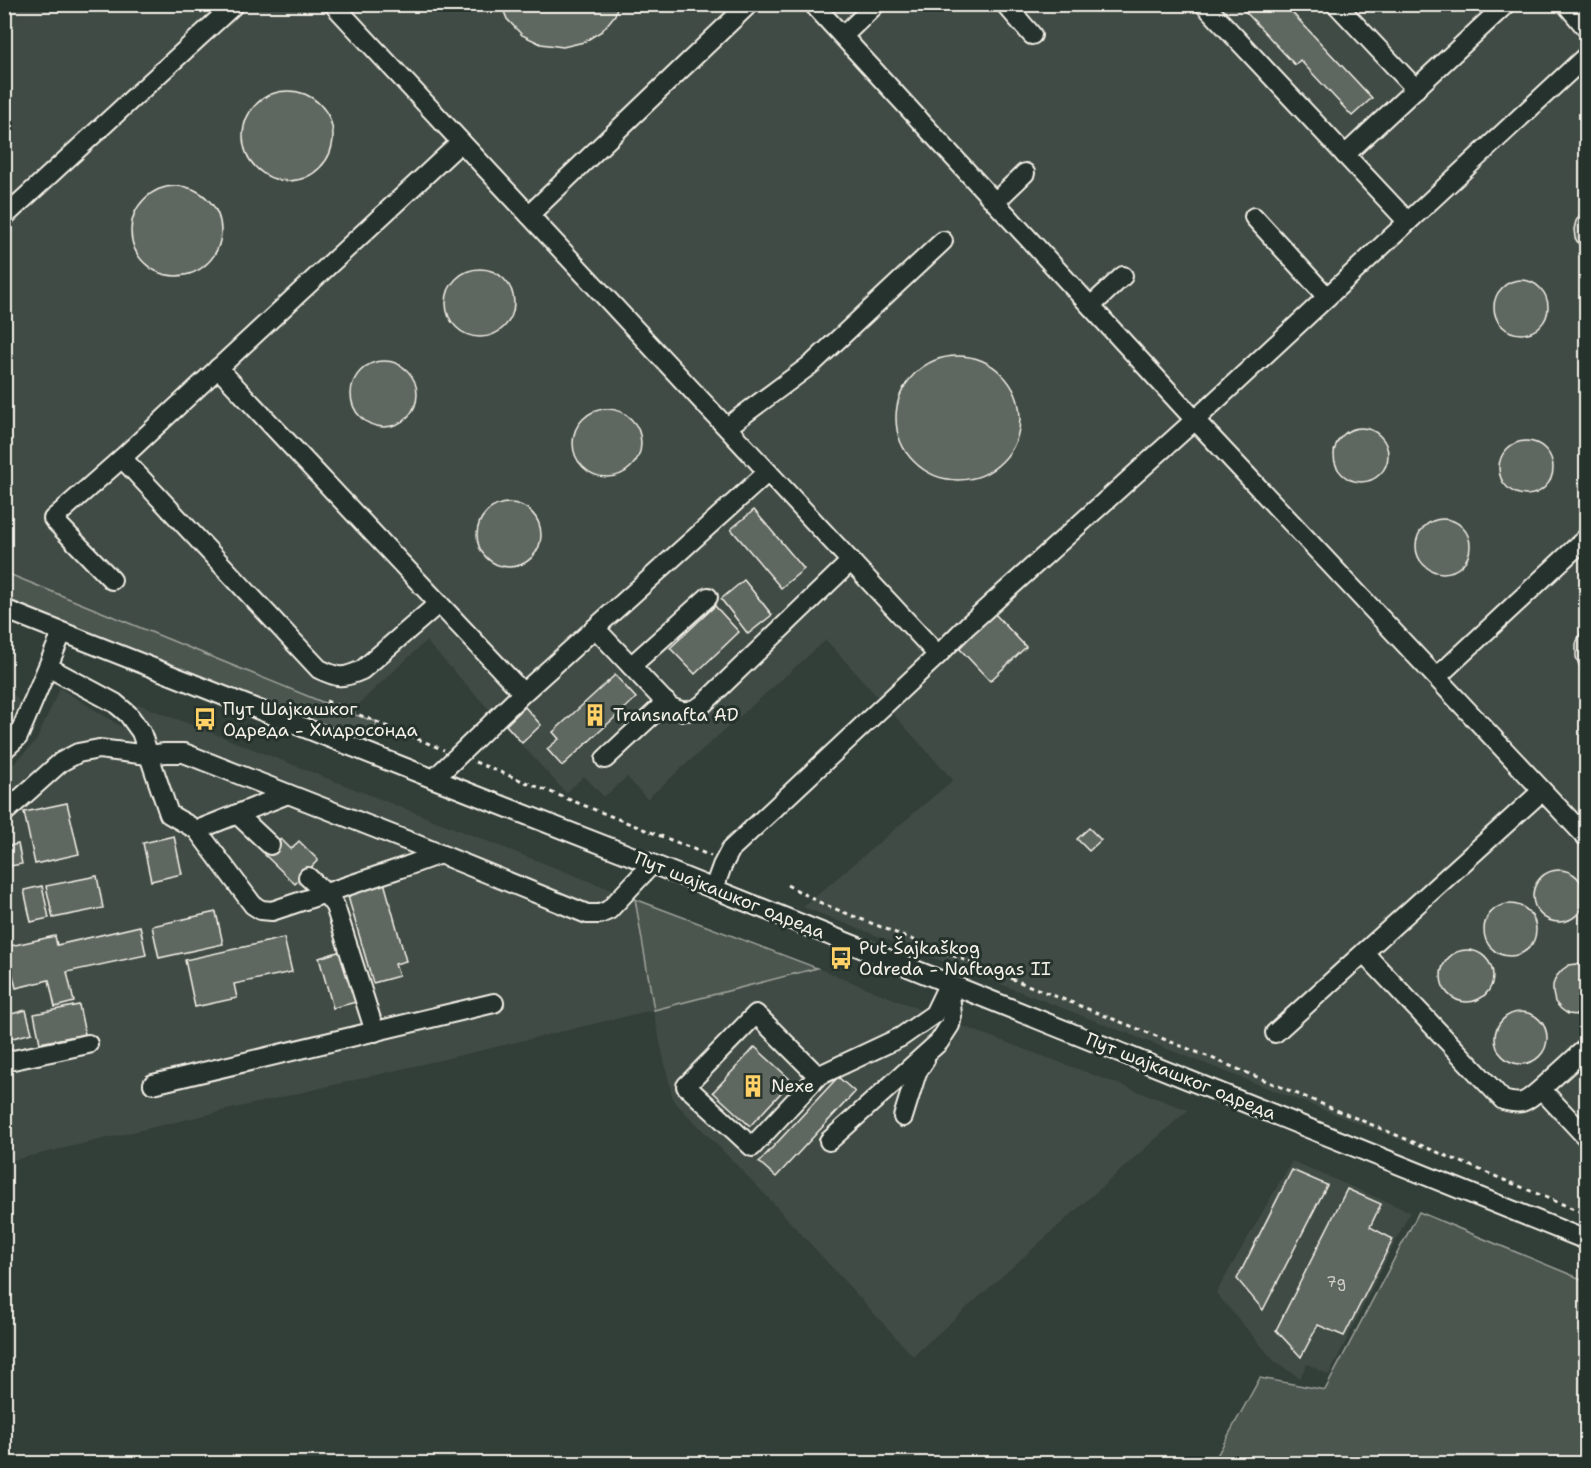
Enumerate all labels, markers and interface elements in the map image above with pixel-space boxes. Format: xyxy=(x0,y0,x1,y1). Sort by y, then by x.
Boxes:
place label: Пут Шајкашког Одреда - Хидросонда xyxy=(223,697,418,742)
building icon: Transnafta AD xyxy=(582,702,608,728)
place label: Transnafta AD xyxy=(613,703,739,727)
bus stop icon: Пут Шајкашког Одреда - Хидросонда xyxy=(192,706,218,732)
street label: Пут шајкашког одреда xyxy=(631,846,829,944)
place label: Put Šajkaškog Odreda - Naftagas II xyxy=(859,936,1051,981)
bus stop icon: Put Šajkaškog Odreda - Naftagas II xyxy=(828,945,854,971)
street label: Пут шајкашког одреда xyxy=(1082,1027,1280,1125)
building icon: Nexe xyxy=(740,1073,766,1099)
place label: Nexe xyxy=(771,1074,814,1098)
house number: 7g xyxy=(1326,1272,1346,1292)

